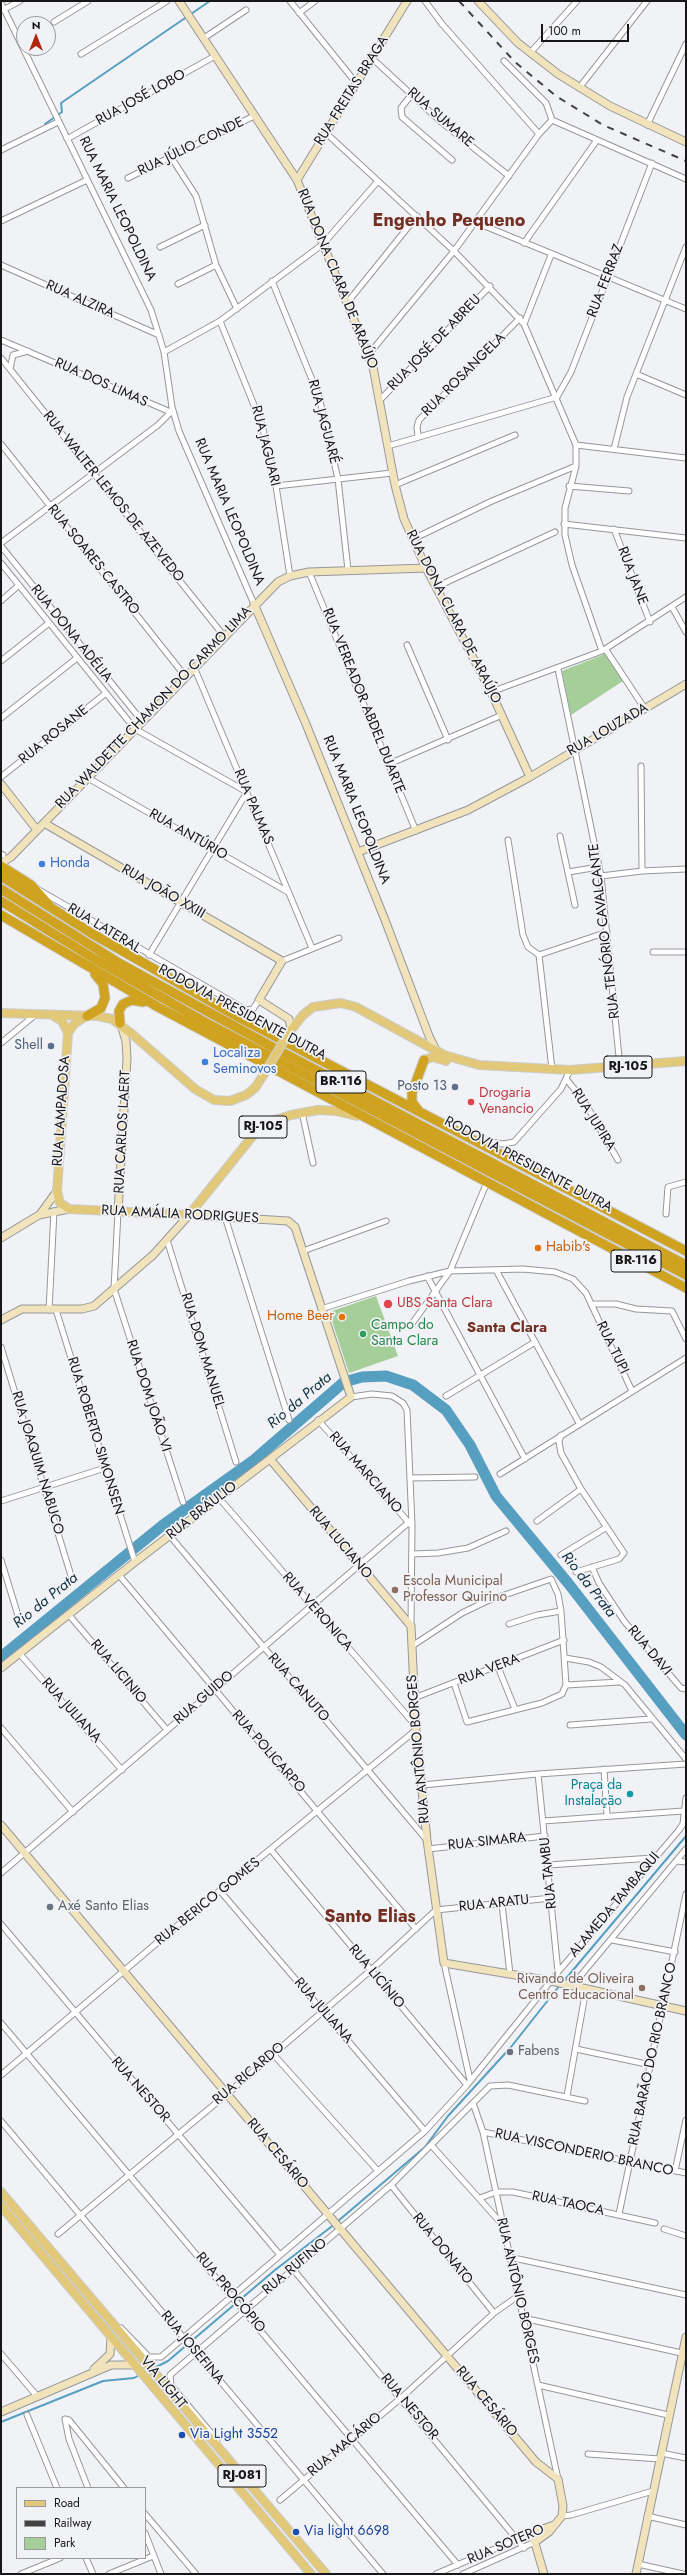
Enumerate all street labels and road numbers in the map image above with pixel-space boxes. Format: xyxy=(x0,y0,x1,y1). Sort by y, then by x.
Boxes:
street label: RUA FREITAS BRAGA xyxy=(311,33,393,149)
street label: RUA JOSÉ LOBO xyxy=(93,66,189,130)
street label: RUA SUMARE xyxy=(403,85,477,151)
street label: RUA JÚLIO CONDE xyxy=(135,114,247,180)
street label: RUA MARIA LEOPOLDINA xyxy=(75,134,159,284)
street label: RUA DONA CLARA DE ARAÚJO xyxy=(293,187,381,371)
street label: RUA FERRAZ xyxy=(584,242,628,320)
street label: RUA ALZIRA xyxy=(43,277,117,323)
street label: RUA JOSÉ DE ABREU xyxy=(385,292,485,394)
street label: RUA ROSANGELA xyxy=(419,330,509,420)
street label: RUA DOS LIMAS xyxy=(52,355,150,411)
street label: RUA JAGUARÉ xyxy=(304,378,342,466)
street label: RUA JAGUARI xyxy=(247,404,283,488)
street label: RUA WALTER LEMOS DE AZEVEDO xyxy=(39,408,187,586)
street label: RUA MARIA LEOPOLDINA xyxy=(190,436,268,588)
street label: RUA SOARES CASTRO xyxy=(43,502,143,618)
street label: RUA DONA CLARA DE ARAÚJO xyxy=(402,527,504,707)
street label: RUA JANE xyxy=(613,544,651,608)
street label: RUA DONA ADÉLIA xyxy=(27,582,115,686)
street label: RUA WALDETTE CHAMON DO CARMO LIMA xyxy=(52,603,256,813)
street label: RUA VEREADOR ABDEL DUARTE xyxy=(318,606,408,796)
street label: RUA LOUZADA xyxy=(564,700,652,760)
street label: RUA ROSANE xyxy=(16,702,92,768)
street label: RUA MARIA LEOPOLDINA xyxy=(319,733,393,887)
street label: RUA PALMAS xyxy=(230,767,276,847)
street label: RUA ANTÚRIO xyxy=(146,806,230,864)
street label: RUA TENÓRIO CAVALCANTE xyxy=(586,842,624,1020)
street label: RUA JOÃO XXIII xyxy=(118,861,208,923)
street label: RUA LATERAL xyxy=(64,901,144,957)
street label: RODOVIA PRESIDENTE DUTRA xyxy=(155,961,329,1065)
street label: RUA LAMPADOSA xyxy=(50,1055,74,1167)
road number: RJ-105 xyxy=(604,1056,652,1078)
street label: RUA CARLOS LAERT xyxy=(111,1070,135,1194)
road number: BR-116 xyxy=(316,1071,366,1093)
street label: RUA JUPIRA xyxy=(567,1086,619,1154)
street label: RODOVIA PRESIDENTE DUTRA xyxy=(441,1113,615,1217)
road number: RJ-105 xyxy=(239,1116,287,1138)
street label: RUA AMÁLIA RODRIGUES xyxy=(101,1202,259,1228)
road number: BR-116 xyxy=(611,1250,661,1272)
street label: RUA DOM MANUEL xyxy=(176,1291,228,1411)
street label: RUA TUPI xyxy=(592,1319,632,1377)
street label: RUA DOM JOÃO VI xyxy=(122,1338,174,1454)
street label: RUA ROBERTO SIMONSEN xyxy=(63,1355,127,1517)
street label: RUA JOAQUIM NABUCO xyxy=(7,1389,67,1537)
street label: RUA MARCIANO xyxy=(325,1429,405,1517)
street label: RUA BRÁULIO xyxy=(164,1478,240,1544)
street label: RUA LUCIANO xyxy=(305,1503,375,1583)
street label: RUA VERONICA xyxy=(278,1569,356,1655)
street label: RUA DAVI xyxy=(623,1623,675,1679)
street label: RUA LICINIO xyxy=(86,1637,150,1707)
street label: RUA CANUTO xyxy=(264,1650,332,1726)
street label: RUA VERA xyxy=(456,1651,522,1689)
street label: RUA GUIDO xyxy=(171,1667,237,1729)
street label: RUA ANTÔNIO BORGES xyxy=(404,1674,434,1824)
street label: RUA JULIANA xyxy=(38,1675,104,1747)
street label: RUA POLICARPO xyxy=(228,1707,308,1797)
street label: RUA SIMARA xyxy=(447,1830,527,1854)
street label: RUA TAMBU xyxy=(537,1836,561,1910)
street label: ALAMEDA TAMBAQUI xyxy=(566,1849,664,1961)
street label: RUA BERICO GOMES xyxy=(152,1854,264,1950)
street label: RUA ARATU xyxy=(458,1892,530,1916)
street label: RUA LICÍNIO xyxy=(344,1942,408,2012)
street label: RUA BARÃO DO RIO BRANCO xyxy=(625,1961,681,2147)
street label: RUA JULIANA xyxy=(290,1975,356,2047)
street label: RUA RICARDO xyxy=(210,2039,288,2109)
street label: RUA NESTOR xyxy=(107,2054,173,2126)
street label: RUA CESÁRIO xyxy=(243,2115,311,2193)
street label: RUA VISCONDERIO BRANCO xyxy=(493,2126,675,2180)
street label: RUA TAOCA xyxy=(530,2188,606,2220)
street label: RUA DONATO xyxy=(408,2210,476,2288)
street label: RUA ANTÔNIO BORGES xyxy=(492,2216,542,2366)
street label: RUA RUFINO xyxy=(259,2235,331,2299)
street label: RUA PROCÓPIO xyxy=(192,2250,268,2336)
street label: RUA JOSEFINA xyxy=(157,2308,227,2388)
street label: VIA LIGHT xyxy=(136,2353,190,2413)
street label: RUA CESÁRIO xyxy=(452,2363,520,2441)
street label: RUA NESTOR xyxy=(377,2371,441,2443)
street label: RUA MACÁRIO xyxy=(305,2409,385,2481)
road number: RJ-081 xyxy=(218,2465,266,2487)
street label: RUA SOTERO xyxy=(465,2521,547,2569)

